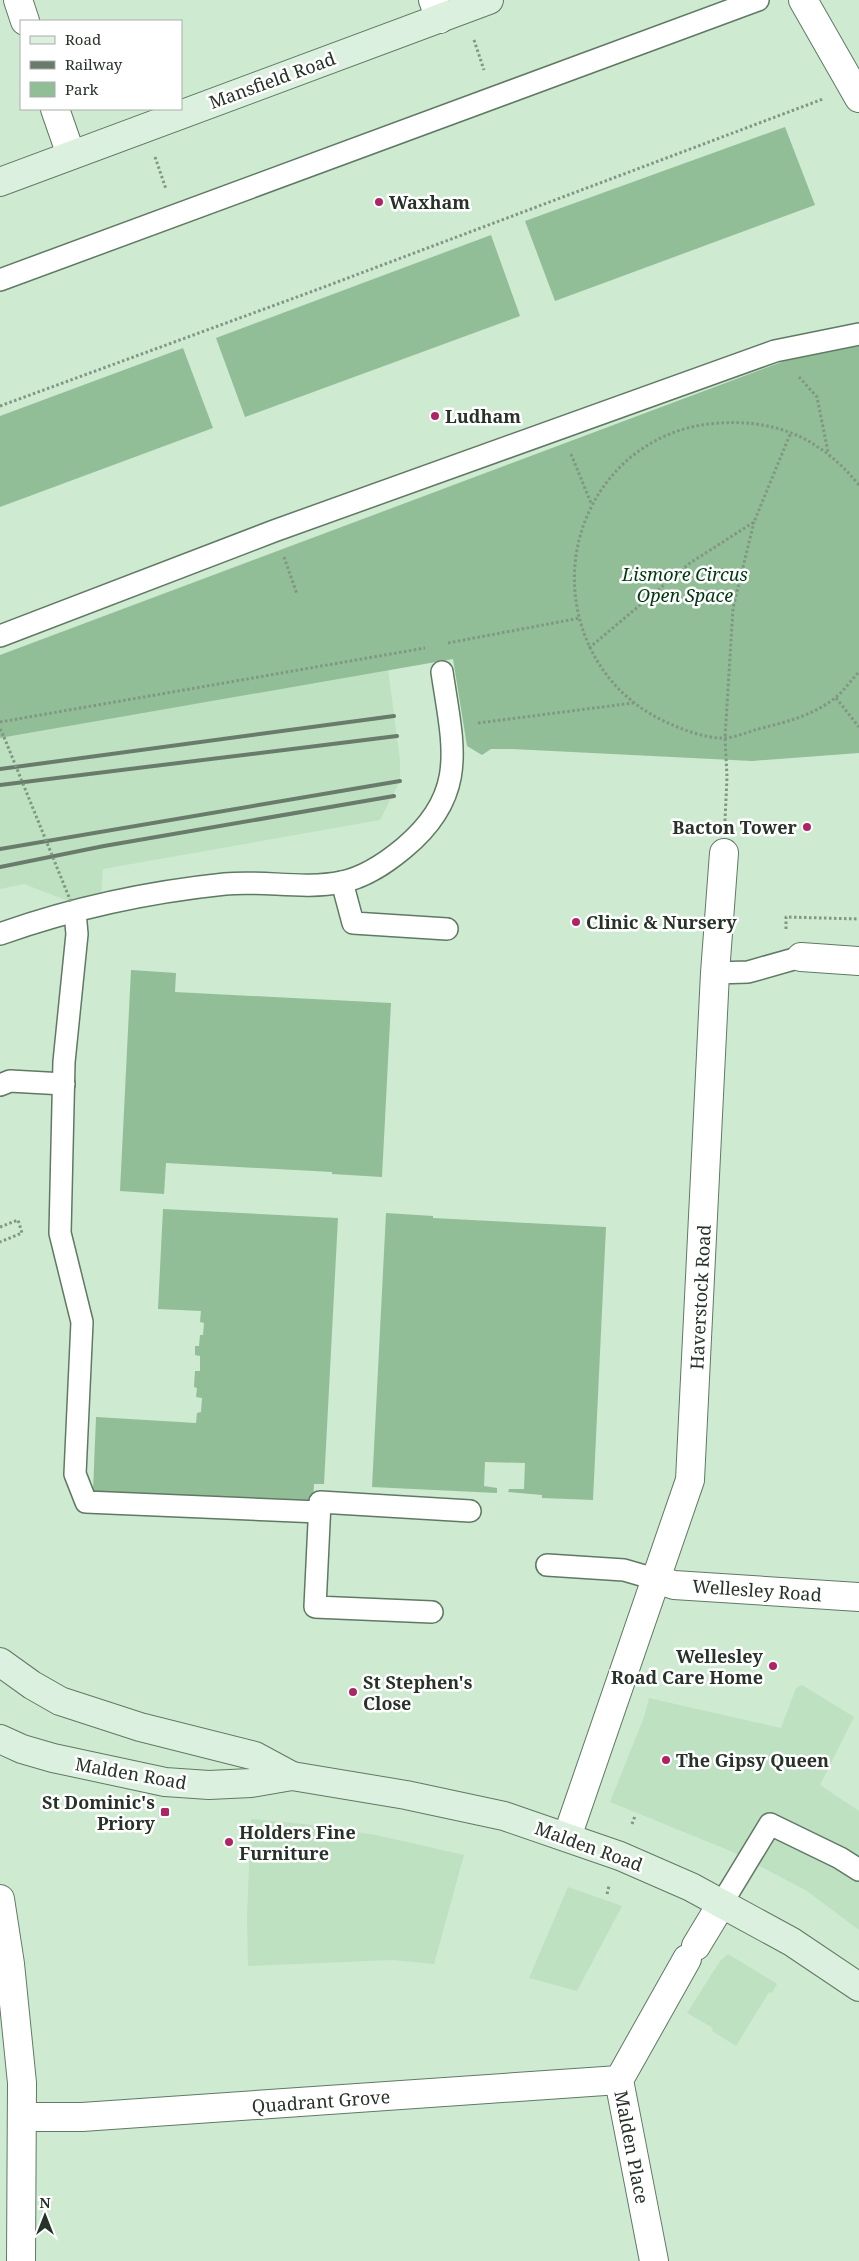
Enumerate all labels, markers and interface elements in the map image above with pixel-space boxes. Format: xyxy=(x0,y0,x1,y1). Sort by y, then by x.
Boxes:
legend xyxy=(20,20,182,110)
text: Road xyxy=(65,29,101,49)
street label: Mansfield Road xyxy=(205,46,339,114)
text: Railway xyxy=(65,54,123,74)
text: Park xyxy=(65,79,99,99)
place label: Waxham xyxy=(389,190,470,214)
marker: Waxham xyxy=(373,196,385,208)
place label: Ludham xyxy=(445,404,521,428)
marker: Ludham xyxy=(429,410,441,422)
park label: Lismore Circus Open Space xyxy=(621,562,748,607)
place label: Bacton Tower xyxy=(672,815,798,839)
marker: Bacton Tower xyxy=(801,821,813,833)
place label: Clinic & Nursery xyxy=(586,910,737,934)
marker: Clinic & Nursery xyxy=(570,916,582,928)
street label: Haverstock Road xyxy=(684,1224,716,1370)
street label: Wellesley Road xyxy=(691,1574,823,1606)
place label: Wellesley Road Care Home xyxy=(611,1644,764,1689)
marker: Wellesley Road Care Home xyxy=(767,1660,779,1672)
place label: St Stephen's Close xyxy=(363,1670,473,1715)
marker: St Stephen's Close xyxy=(347,1686,359,1698)
place label: The Gipsy Queen xyxy=(676,1748,829,1772)
street label: Malden Road xyxy=(73,1751,189,1795)
marker: The Gipsy Queen xyxy=(660,1754,672,1766)
place label: St Dominic's Priory xyxy=(42,1790,156,1835)
marker: St Dominic's Priory xyxy=(159,1806,171,1818)
street label: Malden Road xyxy=(532,1815,646,1877)
place label: Holders Fine Furniture xyxy=(239,1820,356,1865)
marker: Holders Fine Furniture xyxy=(223,1836,235,1848)
street label: Quadrant Grove xyxy=(251,2084,391,2118)
street label: Malden Place xyxy=(609,2088,655,2206)
north arrow xyxy=(20,2191,70,2241)
text: N xyxy=(39,2193,51,2212)

